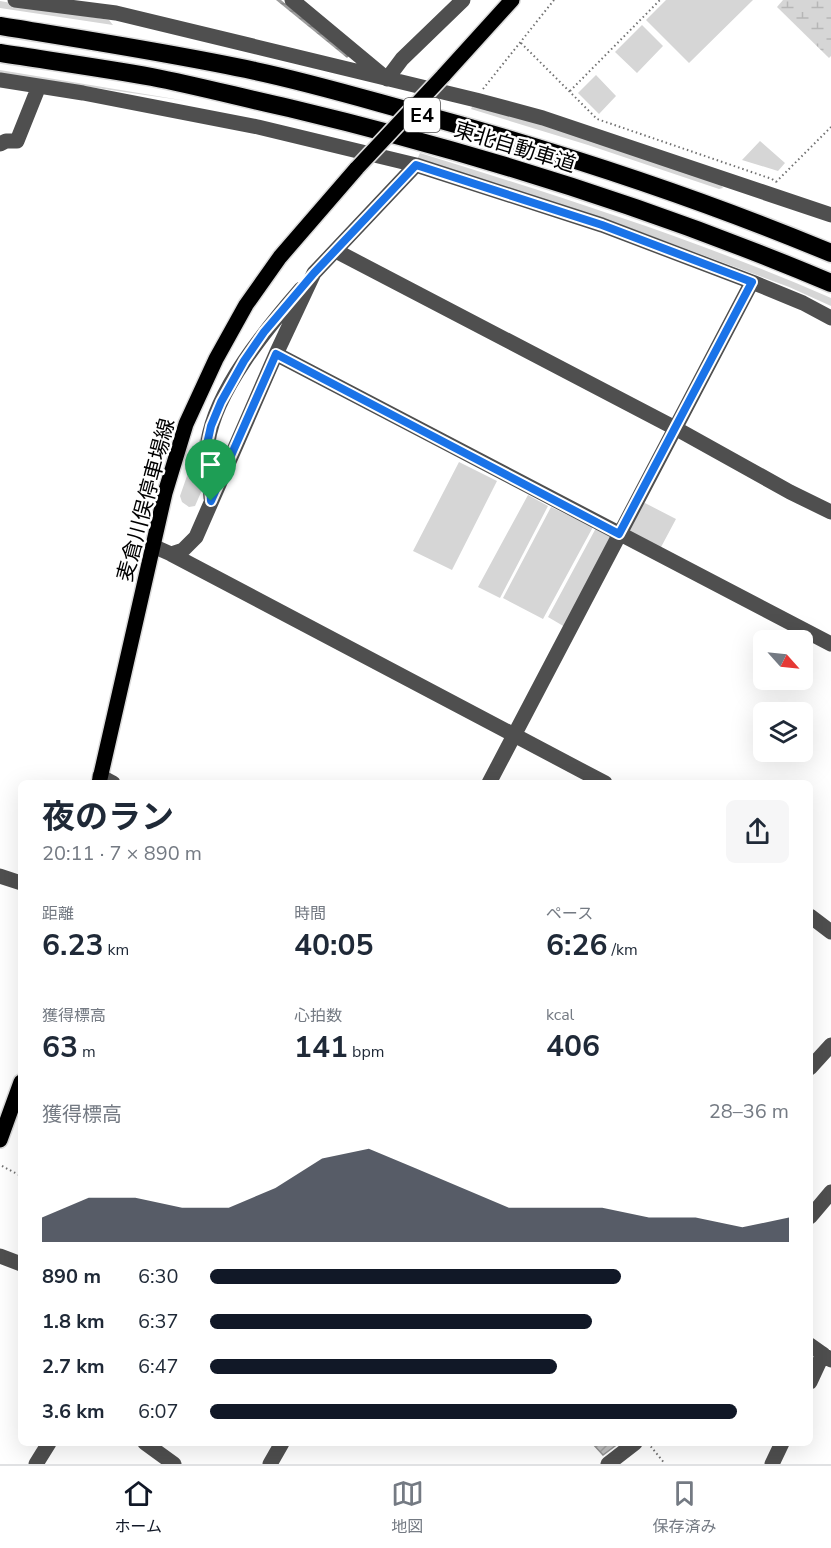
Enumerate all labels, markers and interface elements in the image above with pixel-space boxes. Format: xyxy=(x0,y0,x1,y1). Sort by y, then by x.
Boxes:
road number: E4 xyxy=(404,98,440,132)
street label: 東北自動車道 xyxy=(451,115,579,179)
street label: 麦倉川俣停車場線 xyxy=(111,415,181,585)
pin xyxy=(185,439,236,501)
icon: arrive xyxy=(194,448,227,481)
north arrow xyxy=(753,630,813,690)
map controls xyxy=(753,630,813,762)
button: layers xyxy=(753,702,813,762)
text: 夜のラン xyxy=(42,795,174,840)
button: share xyxy=(726,800,789,863)
text: 20:11 · 7 × 890 m xyxy=(42,840,202,867)
text: 距離 xyxy=(42,903,74,925)
text: 時間 xyxy=(294,903,326,925)
text: ペース xyxy=(546,903,593,925)
text: 6.23 xyxy=(42,925,103,966)
text: 40:05 xyxy=(294,925,373,966)
text: 6:26 xyxy=(546,925,607,966)
text: km xyxy=(103,939,129,961)
text: /km xyxy=(607,939,638,961)
text: kcal xyxy=(546,1004,574,1026)
text: 獲得標高 xyxy=(42,1005,106,1027)
text: 心拍数 xyxy=(294,1005,342,1027)
text: 406 xyxy=(546,1026,600,1067)
text: 63 xyxy=(42,1027,78,1068)
text: 141 xyxy=(294,1027,348,1068)
text: m xyxy=(78,1041,96,1063)
text: bpm xyxy=(348,1041,384,1063)
text: 28–36 m xyxy=(709,1098,789,1125)
text: 獲得標高 xyxy=(42,1101,122,1128)
text: 890 m xyxy=(42,1263,101,1290)
text: 6:30 xyxy=(138,1263,179,1290)
text: 1.8 km xyxy=(42,1308,105,1335)
text: 6:37 xyxy=(138,1308,179,1335)
text: 2.7 km xyxy=(42,1353,105,1380)
text: 6:47 xyxy=(138,1353,179,1380)
text: 3.6 km xyxy=(42,1398,105,1425)
text: 6:07 xyxy=(138,1398,179,1425)
tab: ホーム xyxy=(114,1477,162,1538)
tab: 地図 xyxy=(391,1477,424,1538)
tab: 保存済み xyxy=(653,1477,717,1538)

